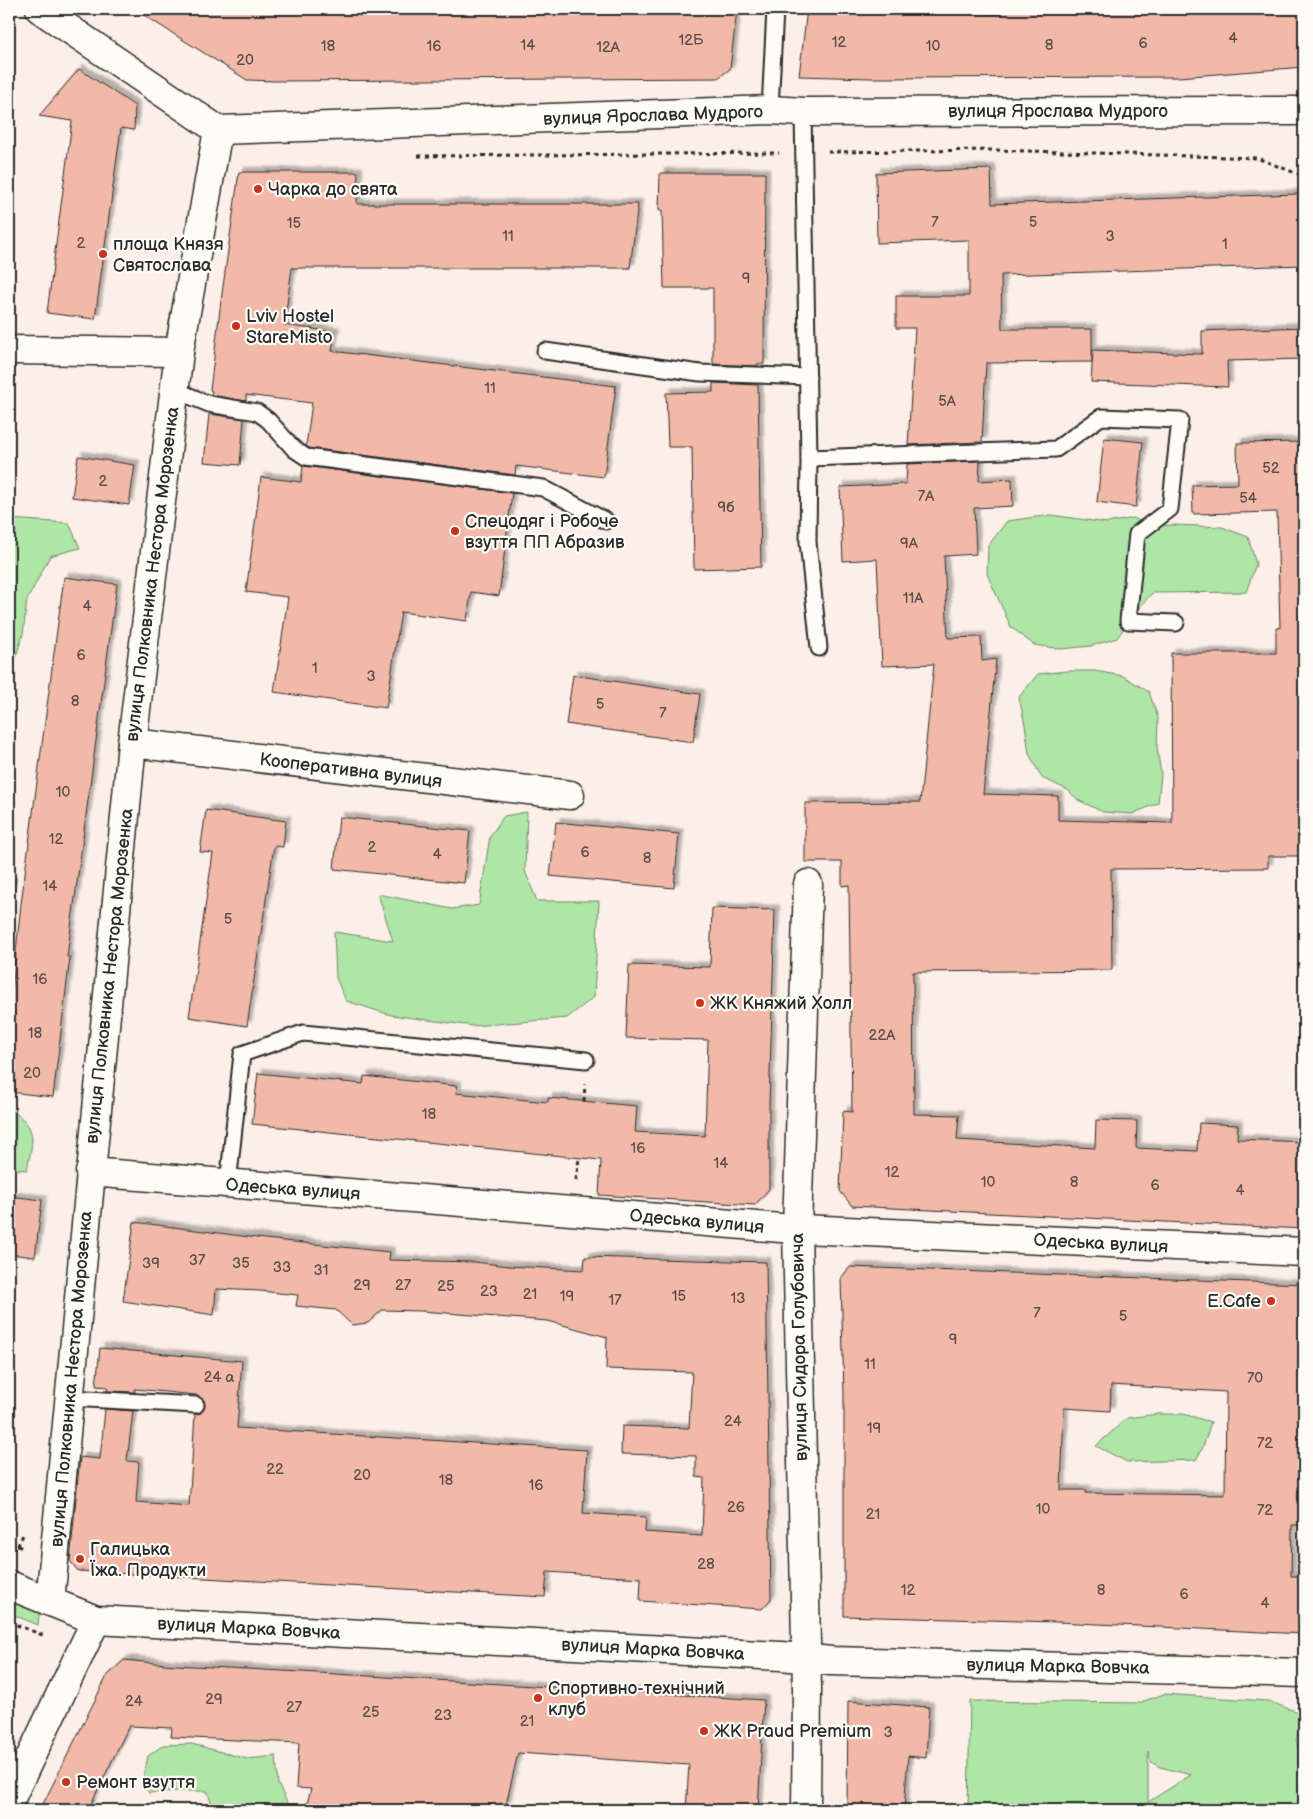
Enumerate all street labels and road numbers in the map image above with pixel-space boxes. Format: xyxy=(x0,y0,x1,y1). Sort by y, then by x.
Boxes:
street label: вулиця Ярослава Мудрого xyxy=(543,101,763,130)
street label: вулиця Ярослава Мудрого xyxy=(948,101,1168,122)
street label: вулиця Полковника Нестора Морозенка xyxy=(122,405,184,743)
street label: Кооперативна вулиця xyxy=(258,749,443,792)
street label: вулиця Полковника Нестора Морозенка xyxy=(81,807,138,1145)
street label: Одеська вулиця xyxy=(225,1174,361,1205)
street label: Одеська вулиця xyxy=(629,1205,765,1238)
street label: вулиця Полковника Нестора Морозенка xyxy=(46,1210,97,1548)
street label: Одеська вулиця xyxy=(1033,1229,1169,1258)
street label: вулиця Сидора Голубовича xyxy=(787,1232,812,1461)
street label: вулиця Марка Вовчка xyxy=(157,1613,342,1644)
street label: вулиця Марка Вовчка xyxy=(561,1634,746,1665)
street label: вулиця Марка Вовчка xyxy=(966,1654,1150,1679)

